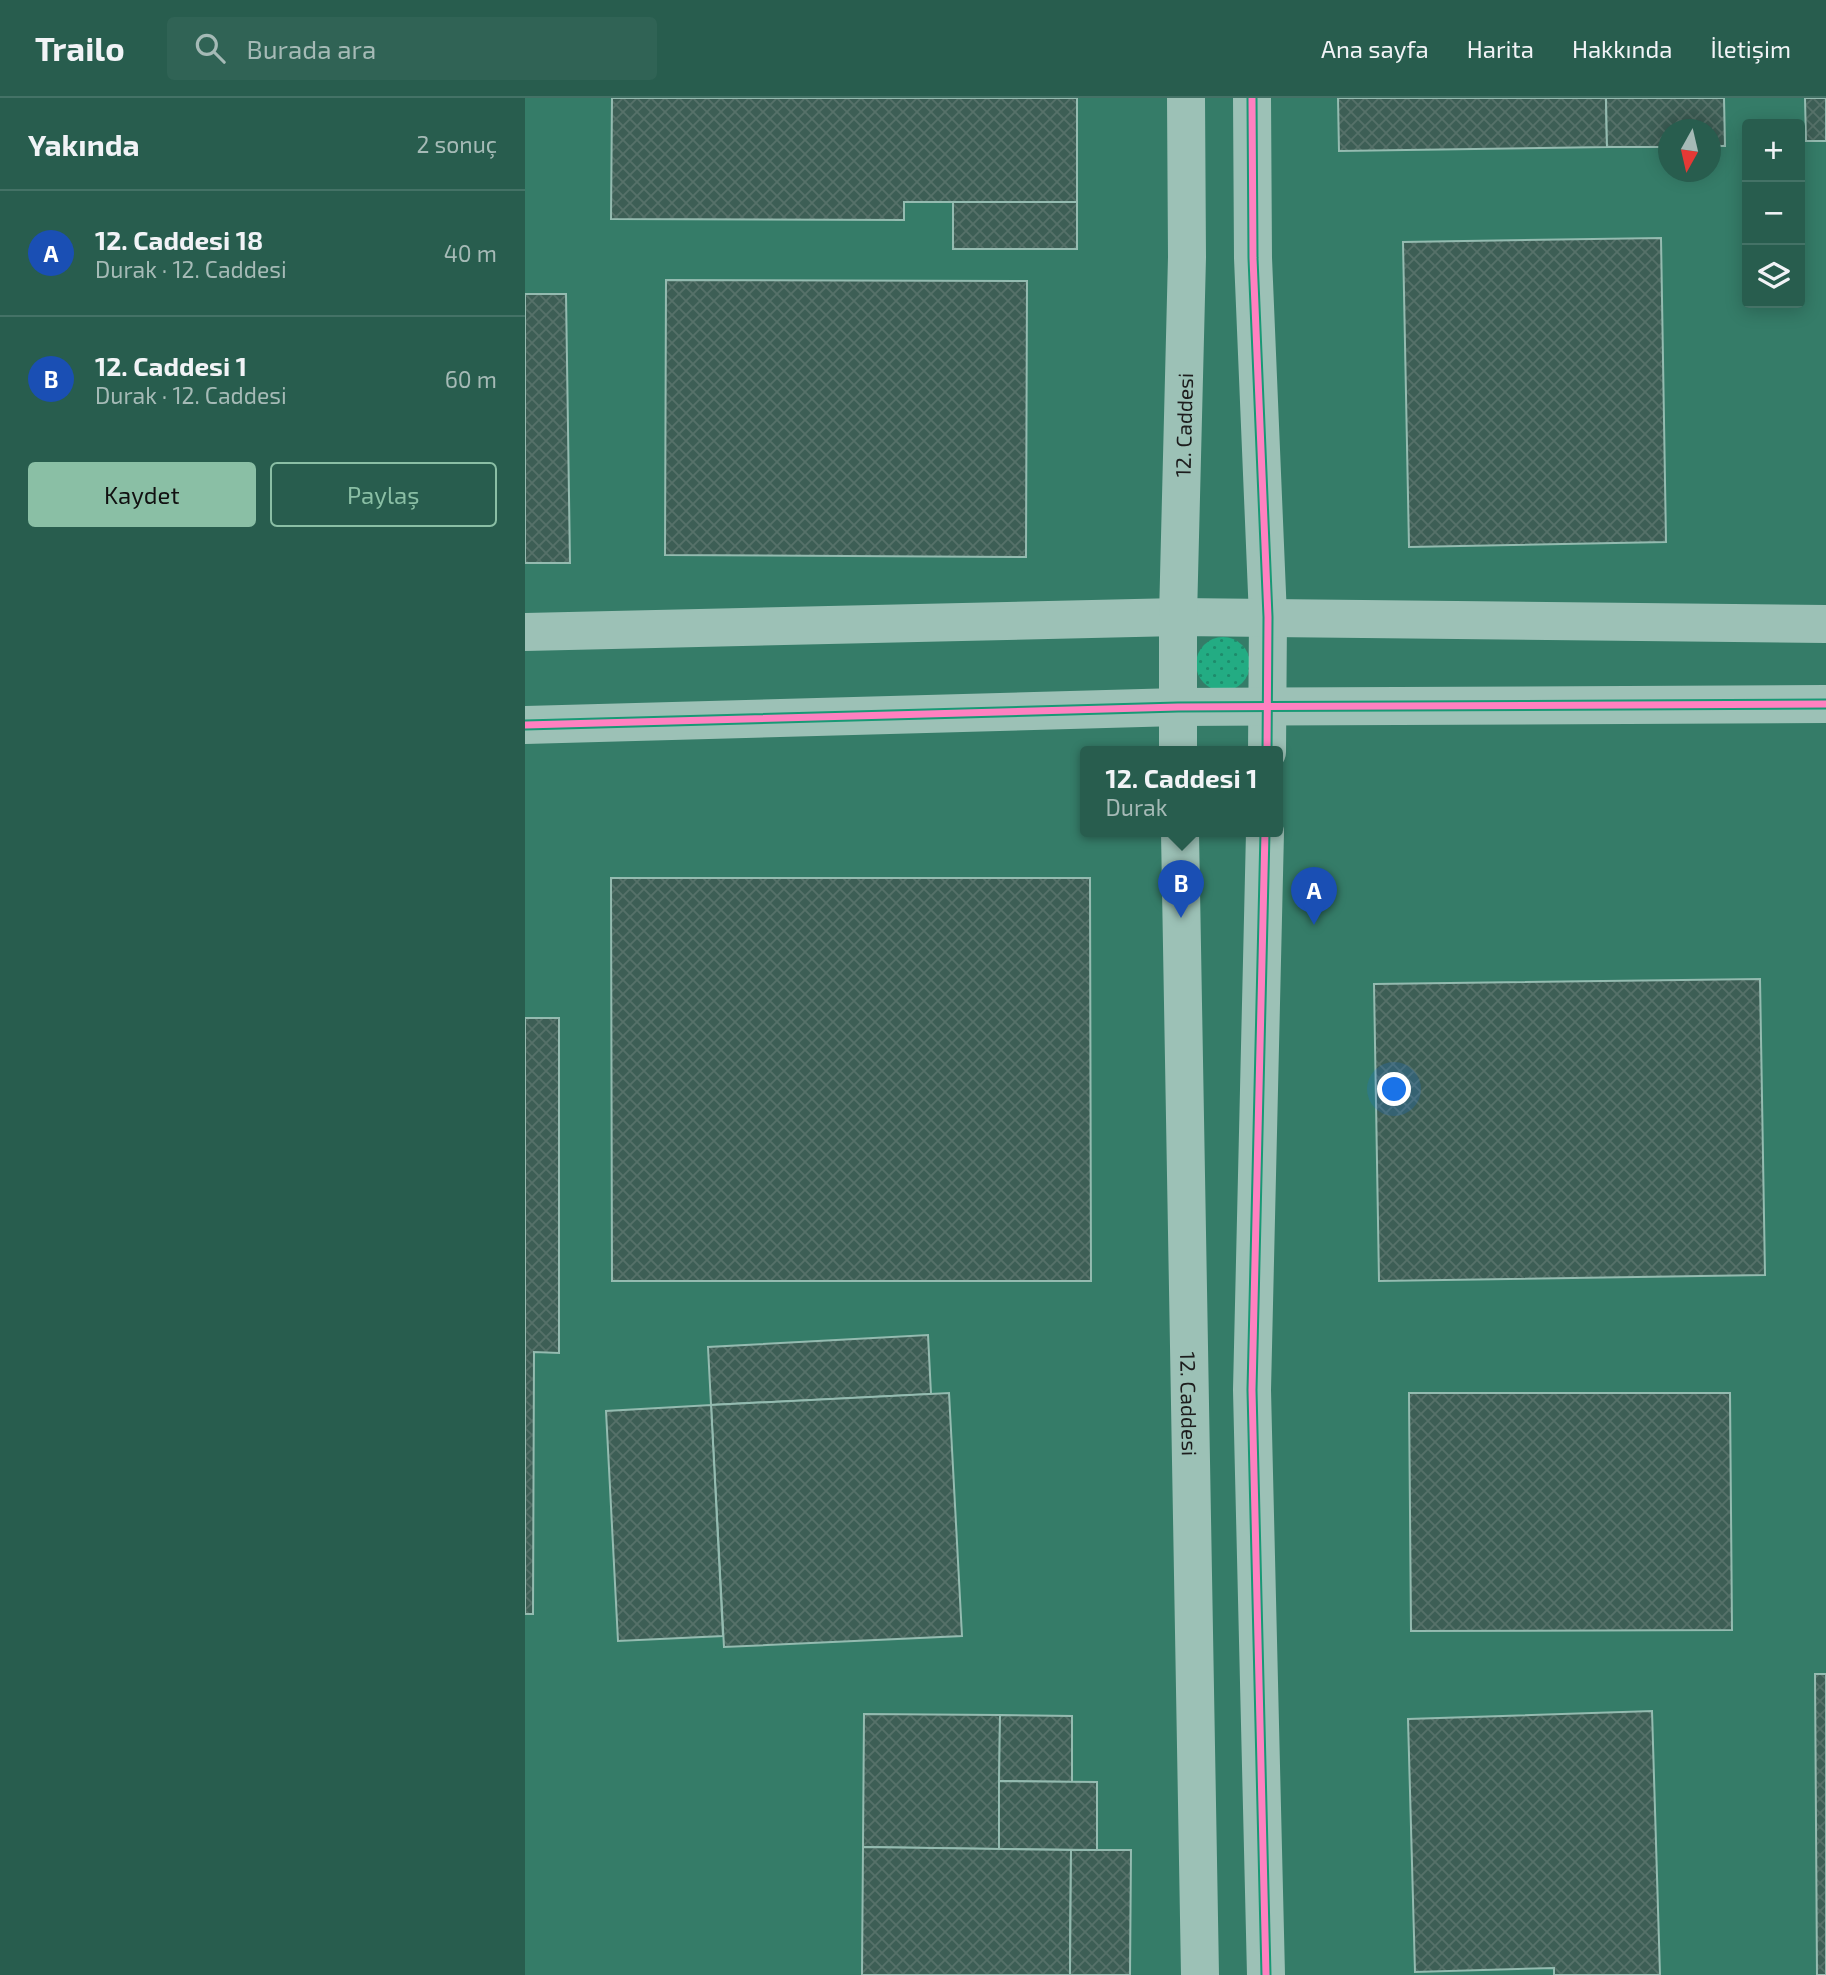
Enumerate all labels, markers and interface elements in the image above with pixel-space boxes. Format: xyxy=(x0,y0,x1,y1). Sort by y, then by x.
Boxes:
search box xyxy=(167,17,657,80)
text: Trailo xyxy=(35,28,125,68)
icon: search xyxy=(191,29,229,67)
text: Burada ara xyxy=(247,33,376,64)
text: Ana sayfa xyxy=(1321,34,1429,63)
text: Harita xyxy=(1467,34,1534,63)
text: Hakkında xyxy=(1572,34,1672,63)
text: İletişim xyxy=(1710,34,1791,63)
north arrow xyxy=(1658,119,1721,182)
map controls xyxy=(1742,119,1805,308)
button: + xyxy=(1742,119,1805,182)
text: Yakında xyxy=(28,126,140,162)
text: 2 sonuç xyxy=(416,130,497,158)
button: − xyxy=(1742,182,1805,245)
text: 12. Caddesi 18 xyxy=(95,224,263,255)
text: A xyxy=(43,239,59,267)
text: 40 m xyxy=(444,239,497,267)
button: layers xyxy=(1742,245,1805,308)
text: Durak · 12. Caddesi xyxy=(95,255,287,283)
text: 12. Caddesi 1 xyxy=(95,350,247,381)
text: B xyxy=(44,365,58,393)
text: 60 m xyxy=(445,365,497,393)
street label: 12. Caddesi xyxy=(1169,373,1197,478)
text: Durak · 12. Caddesi xyxy=(95,381,287,409)
button: Kaydet xyxy=(28,462,256,527)
button: Paylaş xyxy=(270,462,497,527)
popup xyxy=(1080,746,1283,837)
text: 12. Caddesi 1 xyxy=(1106,762,1257,793)
text: Durak xyxy=(1106,793,1167,821)
pin: B xyxy=(1158,860,1204,918)
pin: A xyxy=(1291,867,1337,925)
your location xyxy=(1377,1072,1411,1106)
street label: 12. Caddesi xyxy=(1177,1351,1203,1456)

